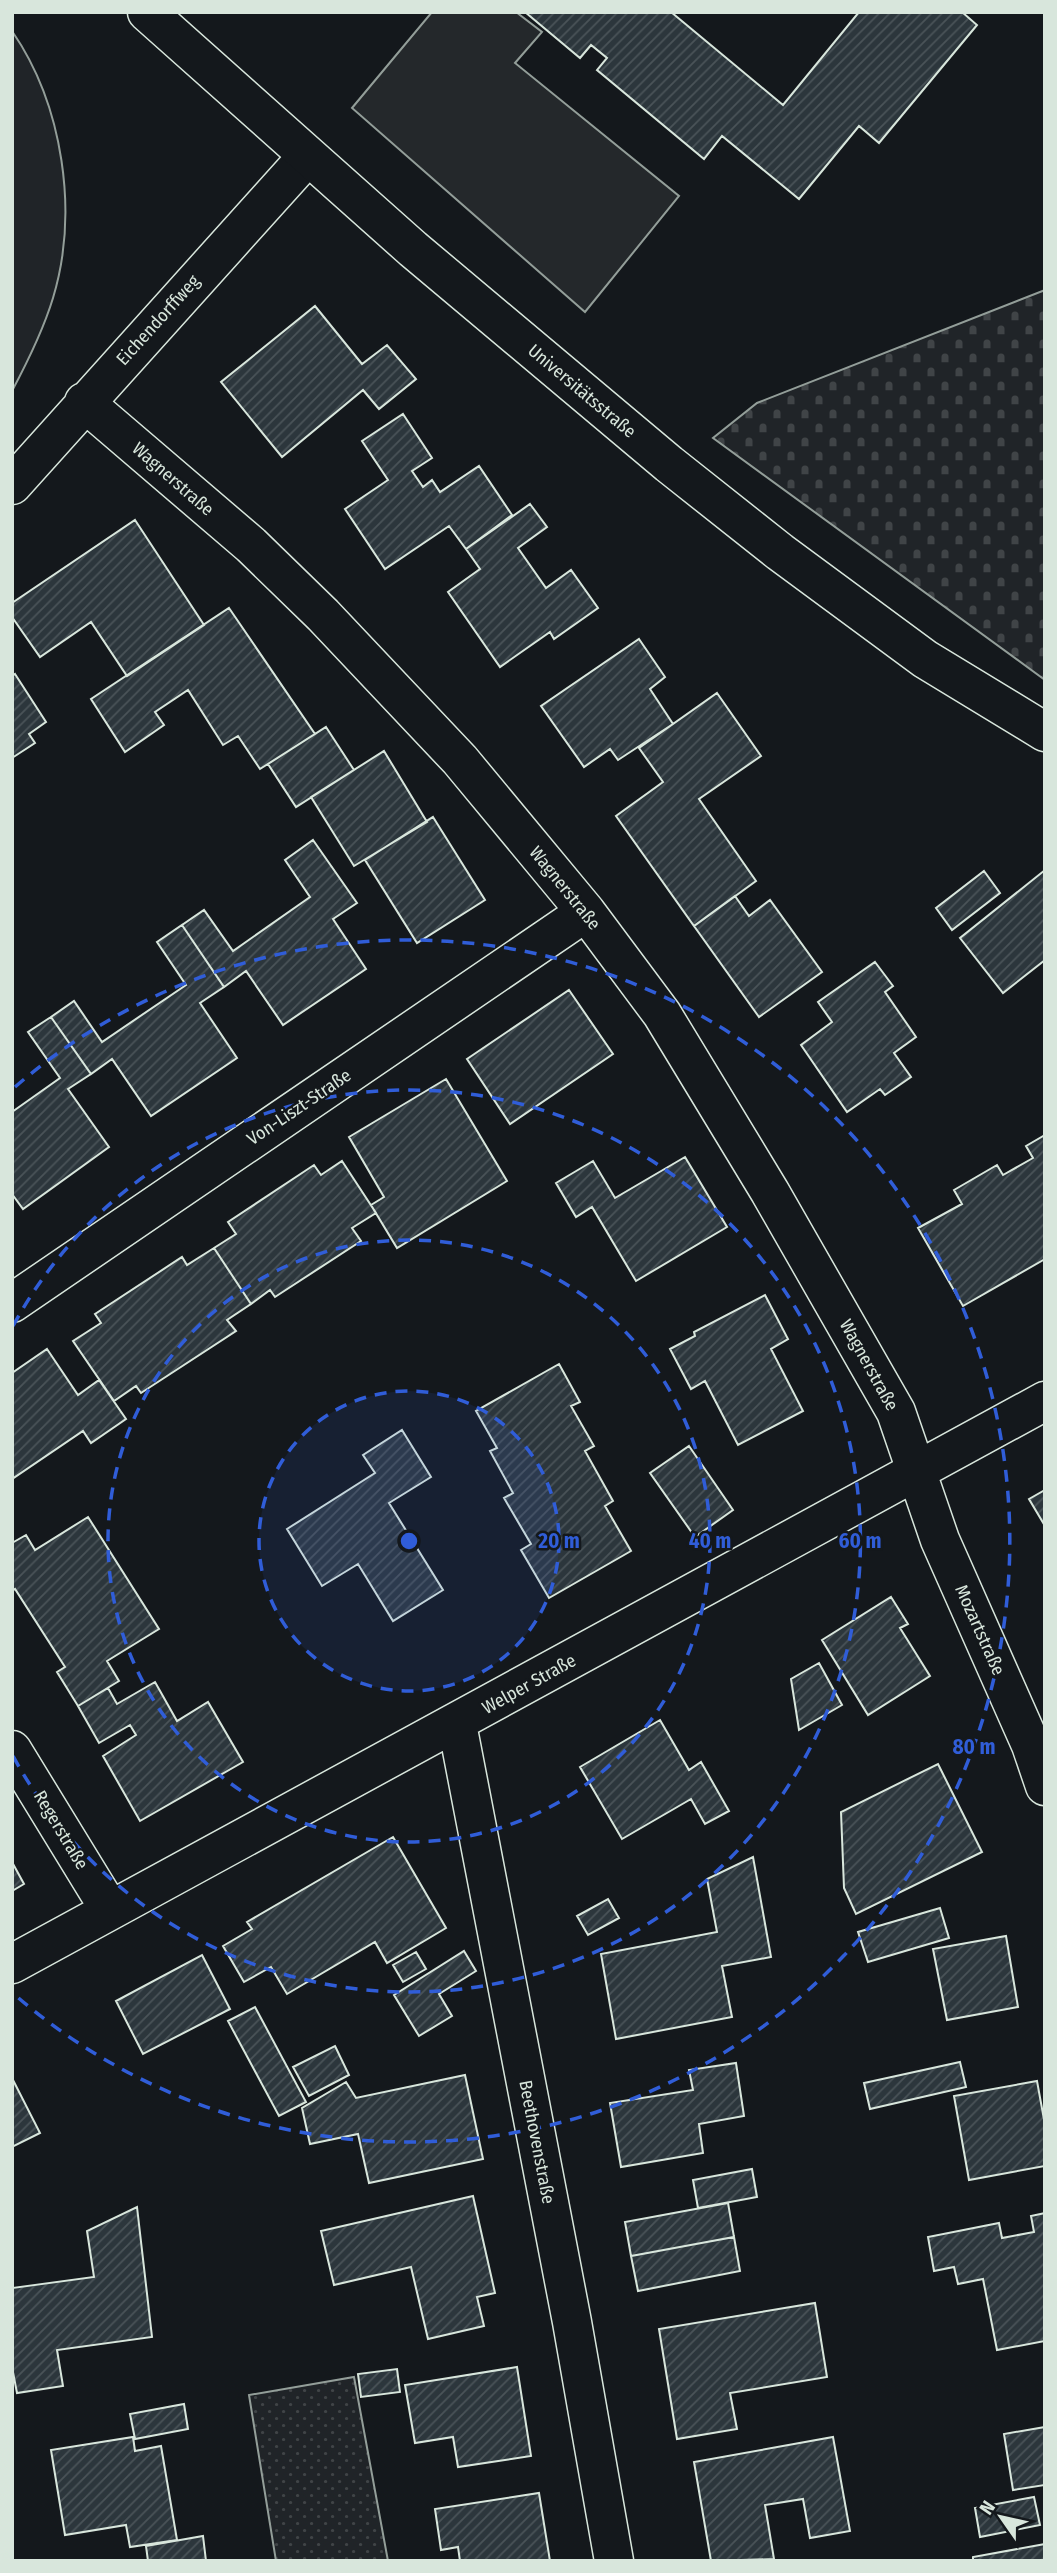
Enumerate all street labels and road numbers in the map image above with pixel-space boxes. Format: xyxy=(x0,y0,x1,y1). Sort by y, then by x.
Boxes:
street label: Eichendorffweg xyxy=(112,270,205,370)
street label: Universitätsstraße xyxy=(523,339,641,443)
street label: Wagnerstraße xyxy=(128,438,218,521)
street label: Wagnerstraße xyxy=(525,842,605,934)
street label: Von-Liszt-Straße xyxy=(243,1064,355,1150)
street label: Wagnerstraße xyxy=(835,1315,903,1415)
street label: Mozartstraße xyxy=(950,1581,1010,1679)
street label: Welper Straße xyxy=(478,1649,580,1719)
street label: Regerstraße xyxy=(29,1787,93,1874)
street label: Beethovenstraße xyxy=(514,2078,560,2206)

